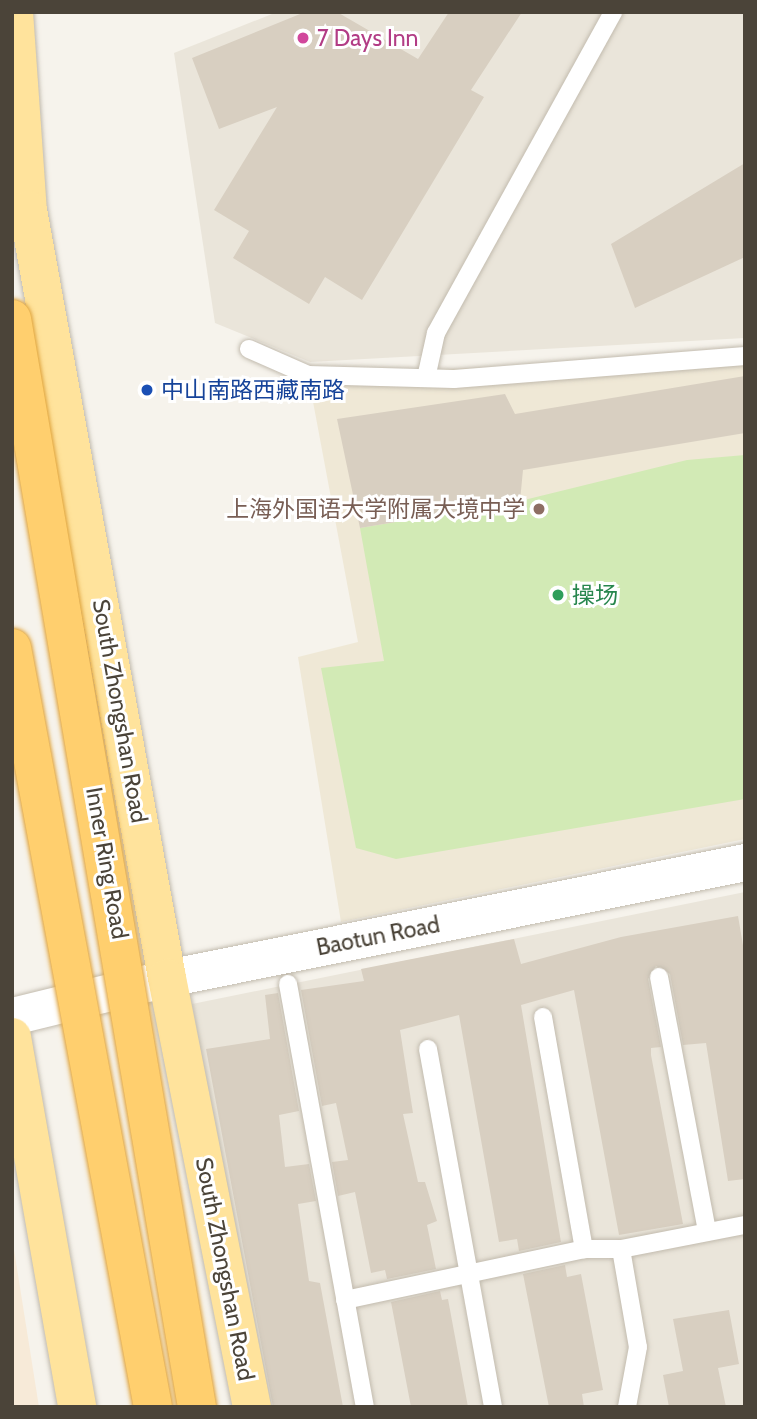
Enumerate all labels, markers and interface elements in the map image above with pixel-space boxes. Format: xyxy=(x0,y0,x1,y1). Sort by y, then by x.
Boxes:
place label: 7 Days Inn xyxy=(317,24,418,52)
marker: 7 Days Inn xyxy=(295,30,311,46)
place label: 中山南路西藏南路 xyxy=(161,376,345,404)
marker: 中山南路西藏南路 xyxy=(139,382,155,398)
place label: 上海外国语大学附属大境中学 xyxy=(226,495,525,523)
marker: 上海外国语大学附属大境中学 xyxy=(531,501,547,517)
place label: 操场 xyxy=(572,581,618,609)
marker: 操场 xyxy=(550,587,566,603)
street label: South Zhongshan Road xyxy=(87,597,153,825)
street label: Inner Ring Road xyxy=(80,785,134,941)
street label: Baotun Road xyxy=(314,911,442,961)
street label: South Zhongshan Road xyxy=(190,1155,260,1383)

